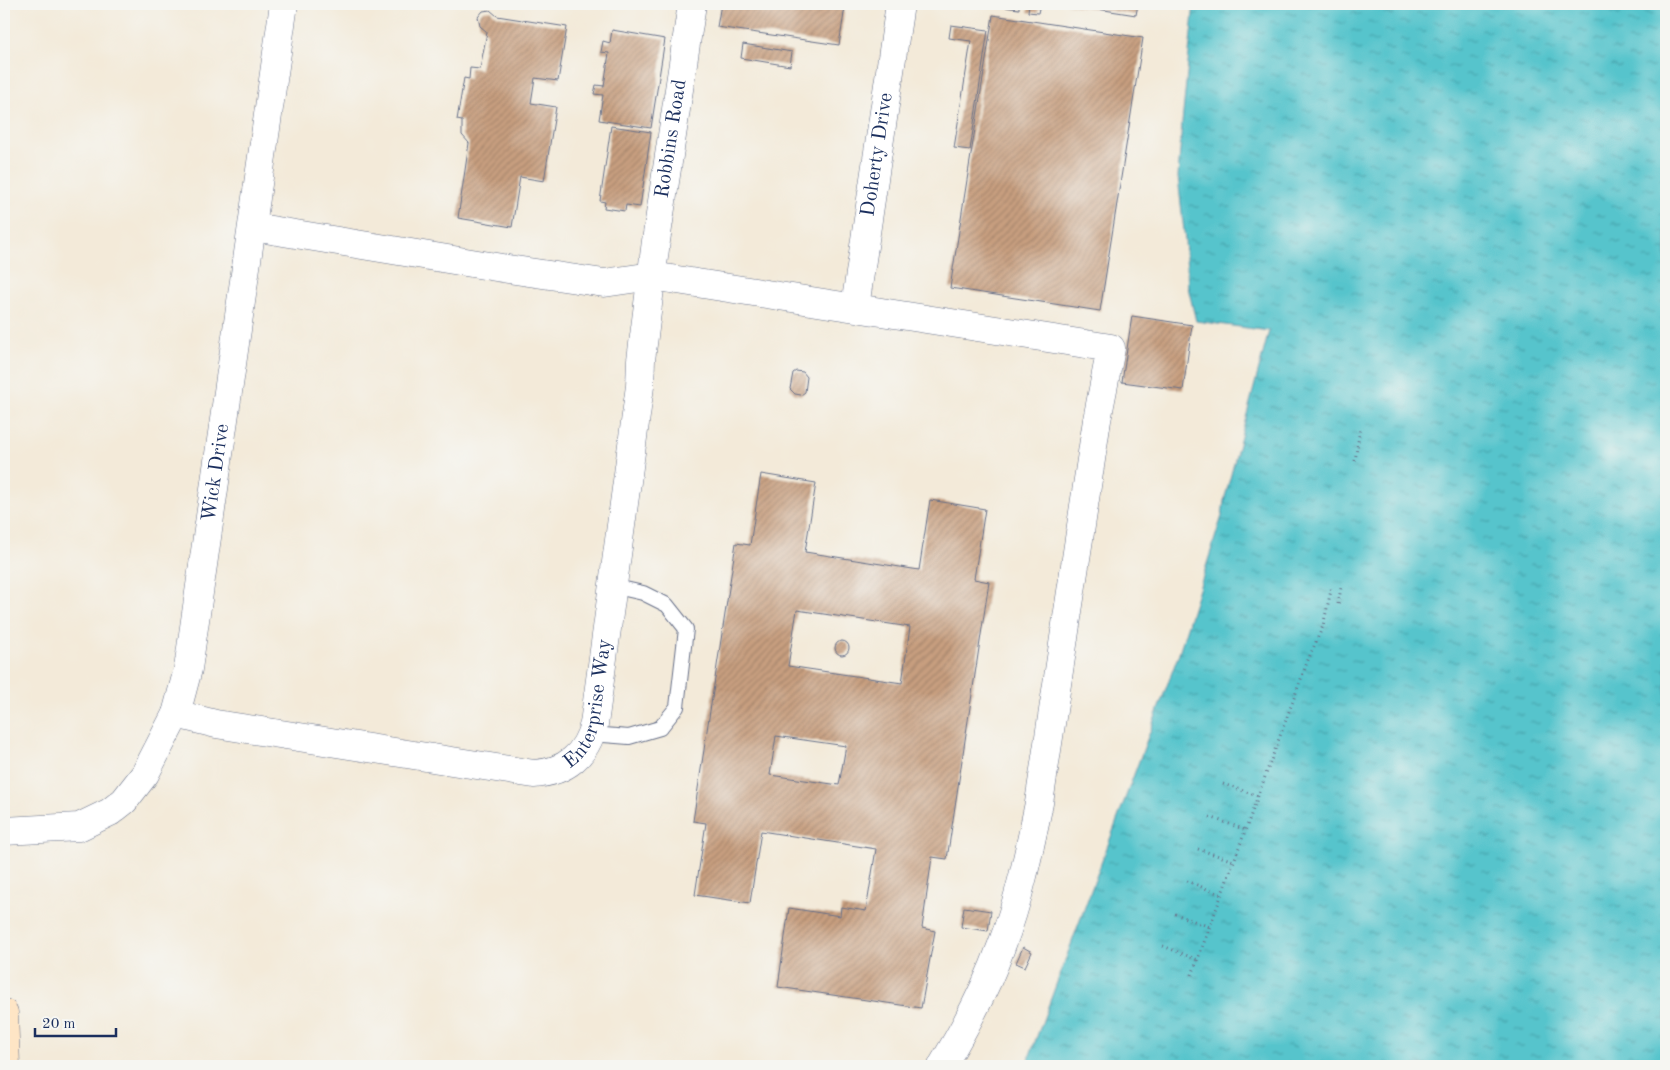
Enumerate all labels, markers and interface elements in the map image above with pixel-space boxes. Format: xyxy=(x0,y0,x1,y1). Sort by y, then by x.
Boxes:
street label: Robbins Road xyxy=(653,78,690,200)
street label: Doherty Drive xyxy=(859,91,897,218)
street label: Wick Drive xyxy=(199,422,233,523)
street label: Enterprise Way xyxy=(560,637,616,773)
scale bar xyxy=(35,1005,116,1037)
text: 20 m xyxy=(42,1017,76,1032)

